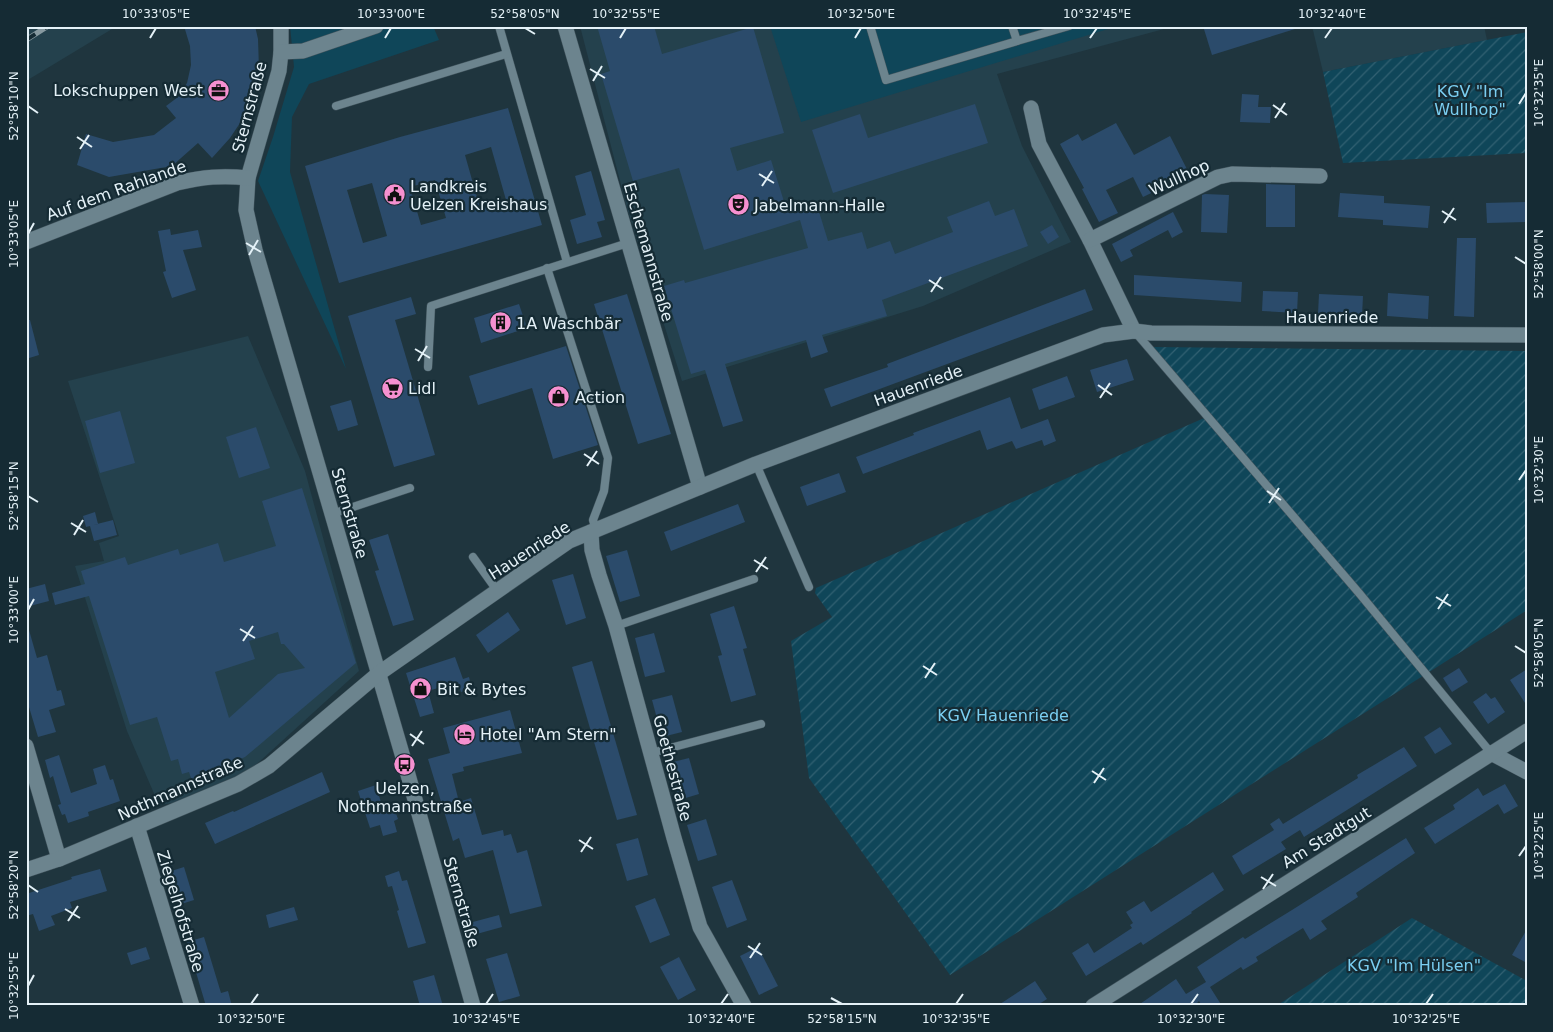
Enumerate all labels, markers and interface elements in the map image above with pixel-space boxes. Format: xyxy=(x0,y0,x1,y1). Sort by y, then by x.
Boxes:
text: 10°33'05"E xyxy=(122,7,190,21)
text: 10°33'00"E xyxy=(357,7,425,21)
text: 52°58'05"N xyxy=(490,7,560,21)
text: 10°32'55"E xyxy=(592,7,660,21)
text: 10°32'50"E xyxy=(827,7,895,21)
text: 10°32'45"E xyxy=(1063,7,1131,21)
text: 10°32'40"E xyxy=(1298,7,1366,21)
street label: Sternstraße xyxy=(228,59,271,155)
text: 10°32'35"E xyxy=(1532,59,1546,127)
text: 52°58'10"N xyxy=(7,71,21,141)
office icon: Lokschuppen West xyxy=(207,78,231,102)
place label: Lokschuppen West xyxy=(53,81,203,100)
park label: KGV "Im Wullhop" xyxy=(1434,82,1506,119)
street label: Wullhop xyxy=(1146,155,1212,200)
street label: Auf dem Rahlande xyxy=(44,156,189,225)
place label: Landkreis Uelzen Kreishaus xyxy=(410,177,547,214)
street label: Eschemannstraße xyxy=(620,180,677,324)
public building icon: Landkreis Uelzen Kreishaus xyxy=(382,183,406,207)
theatre icon: Jabelmann-Halle xyxy=(726,193,750,217)
place label: Jabelmann-Halle xyxy=(753,196,885,215)
text: 10°33'05"E xyxy=(7,200,21,268)
text: 52°58'00"N xyxy=(1532,229,1546,299)
street label: Hauenriede xyxy=(1286,308,1378,327)
building icon: 1A Waschbär xyxy=(488,311,512,335)
place label: 1A Waschbär xyxy=(516,314,621,333)
street label: Hauenriede xyxy=(871,361,965,410)
supermarket icon: Lidl xyxy=(380,376,404,400)
place label: Lidl xyxy=(408,379,436,398)
shop icon: Action xyxy=(547,385,571,409)
place label: Action xyxy=(575,388,625,407)
text: 10°32'30"E xyxy=(1532,436,1546,504)
text: 52°58'15"N xyxy=(7,461,21,531)
street label: Sternstraße xyxy=(327,466,372,561)
street label: Hauenriede xyxy=(485,517,573,584)
text: 10°33'00"E xyxy=(7,576,21,644)
text: 52°58'05"N xyxy=(1532,618,1546,688)
shop icon: Bit & Bytes xyxy=(409,677,433,701)
place label: Bit & Bytes xyxy=(437,680,526,699)
park label: KGV Hauenriede xyxy=(937,706,1069,725)
street label: Goethestraße xyxy=(649,713,696,823)
hotel icon: Hotel "Am Stern" xyxy=(452,722,476,746)
place label: Hotel "Am Stern" xyxy=(480,725,617,744)
street label: Nothmannstraße xyxy=(115,752,246,825)
bus stop icon: Uelzen, Nothmannstraße xyxy=(393,752,417,776)
place label: Uelzen, Nothmannstraße xyxy=(338,779,472,816)
street label: Am Stadtgut xyxy=(1278,803,1374,872)
text: 10°32'25"E xyxy=(1532,812,1546,880)
street label: Ziegelhofstraße xyxy=(153,848,208,974)
text: 52°58'20"N xyxy=(7,850,21,920)
street label: Sternstraße xyxy=(439,855,484,950)
text: 10°32'55"E xyxy=(7,952,21,1020)
park label: KGV "Im Hülsen" xyxy=(1347,956,1481,975)
text: 10°32'50"E xyxy=(217,1012,285,1026)
text: 10°32'45"E xyxy=(452,1012,520,1026)
text: 10°32'40"E xyxy=(687,1012,755,1026)
text: 52°58'15"N xyxy=(807,1012,877,1026)
text: 10°32'35"E xyxy=(922,1012,990,1026)
text: 10°32'30"E xyxy=(1157,1012,1225,1026)
text: 10°32'25"E xyxy=(1392,1012,1460,1026)

